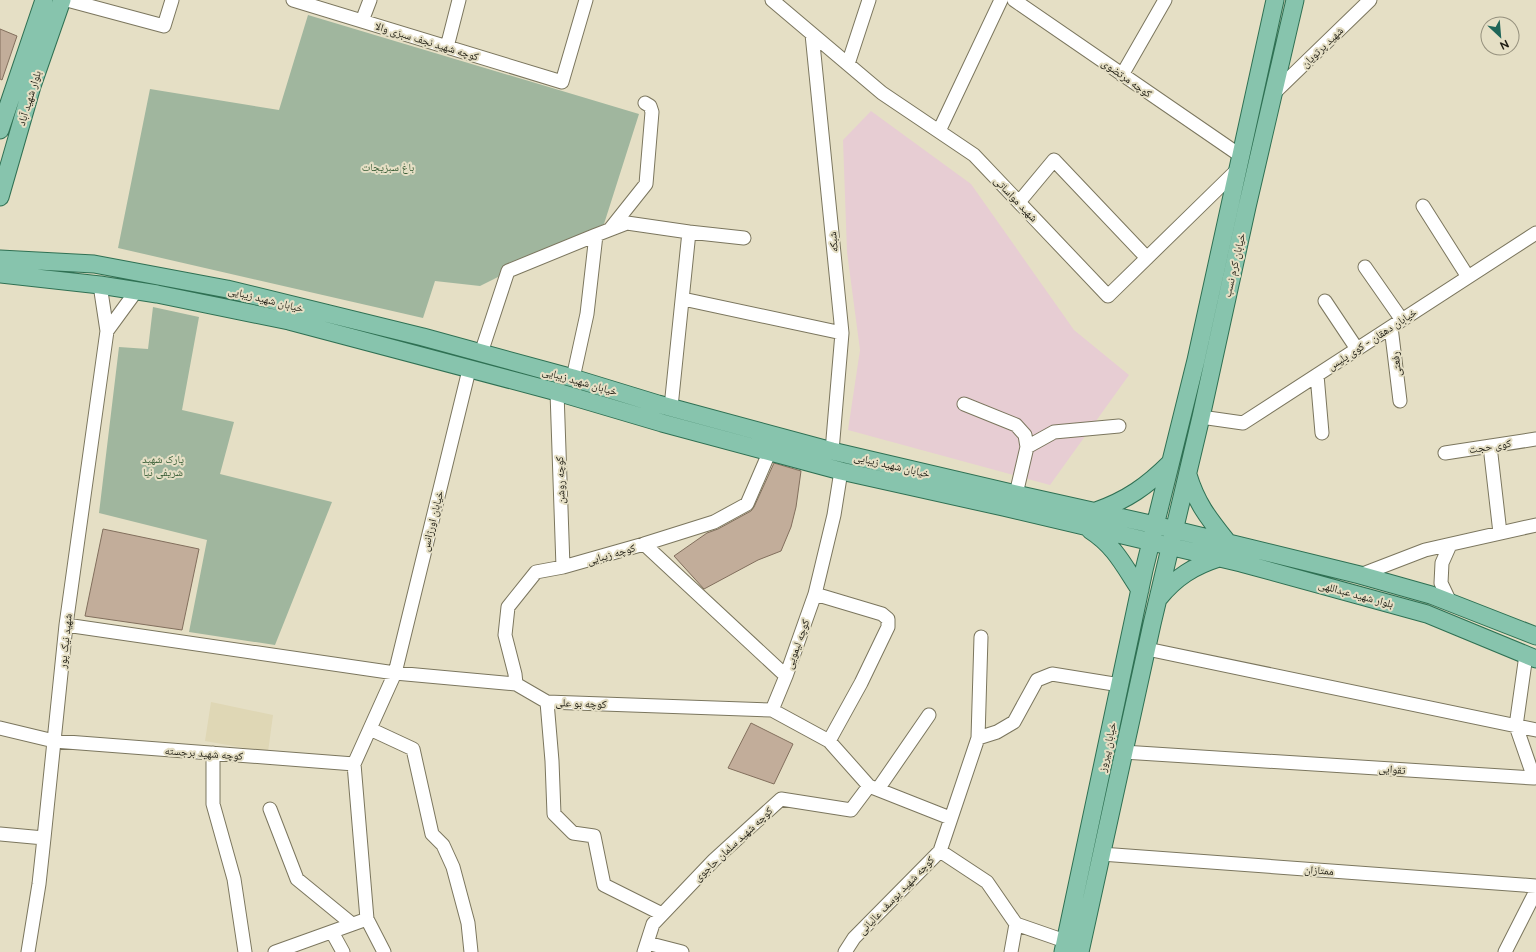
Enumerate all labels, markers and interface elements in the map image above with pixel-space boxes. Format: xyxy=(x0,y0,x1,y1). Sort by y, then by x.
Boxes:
north arrow xyxy=(1480,16,1520,56)
street label: کوچه شهید نجف سبزی والا xyxy=(373,19,481,64)
street label: شهید پرتویان xyxy=(1299,24,1346,71)
text: N xyxy=(1498,37,1511,52)
street label: کوچه مرتضوی xyxy=(1099,56,1155,101)
street label: بلوار شهید آباد xyxy=(15,69,44,127)
park label: باغ سبزیجات xyxy=(362,161,414,174)
street label: شهید مواساتی xyxy=(991,174,1040,225)
street label: شبکه xyxy=(826,231,841,253)
street label: خیابان کرم نسب xyxy=(1221,232,1248,298)
street label: خیابان شهید زیبایی xyxy=(227,284,305,315)
street label: خیابان دهقان - کوی پلیس xyxy=(1325,306,1419,373)
street label: رفعتی xyxy=(1389,351,1404,377)
street label: خیابان شهید زیبایی xyxy=(541,365,619,398)
street label: کوی حجت xyxy=(1468,437,1513,456)
street label: خیابان شهید زیبایی xyxy=(853,450,931,481)
park label: پارک شهید شریفی نیا xyxy=(142,453,184,479)
street label: کوچه روشن xyxy=(553,456,568,504)
street label: خیابان اورژانس xyxy=(419,490,446,553)
street label: کوچه زیبایی xyxy=(585,541,637,568)
street label: بلوار شهید عبداللهی xyxy=(1317,578,1395,611)
street label: شهید نیک پور xyxy=(56,613,75,670)
street label: کوچه لیمویی xyxy=(783,617,813,671)
street label: کوچه بو علی xyxy=(555,696,607,711)
street label: خیابان پیروز xyxy=(1096,721,1119,774)
street label: کوچه شهید برجسته xyxy=(164,744,244,763)
street label: تقوایی xyxy=(1378,762,1407,777)
street label: کوچه شهید سلمان حاجوی xyxy=(691,804,776,884)
street label: کوچه شهید یوسف عالیانی xyxy=(856,853,937,937)
street label: ممتازان xyxy=(1304,863,1334,878)

